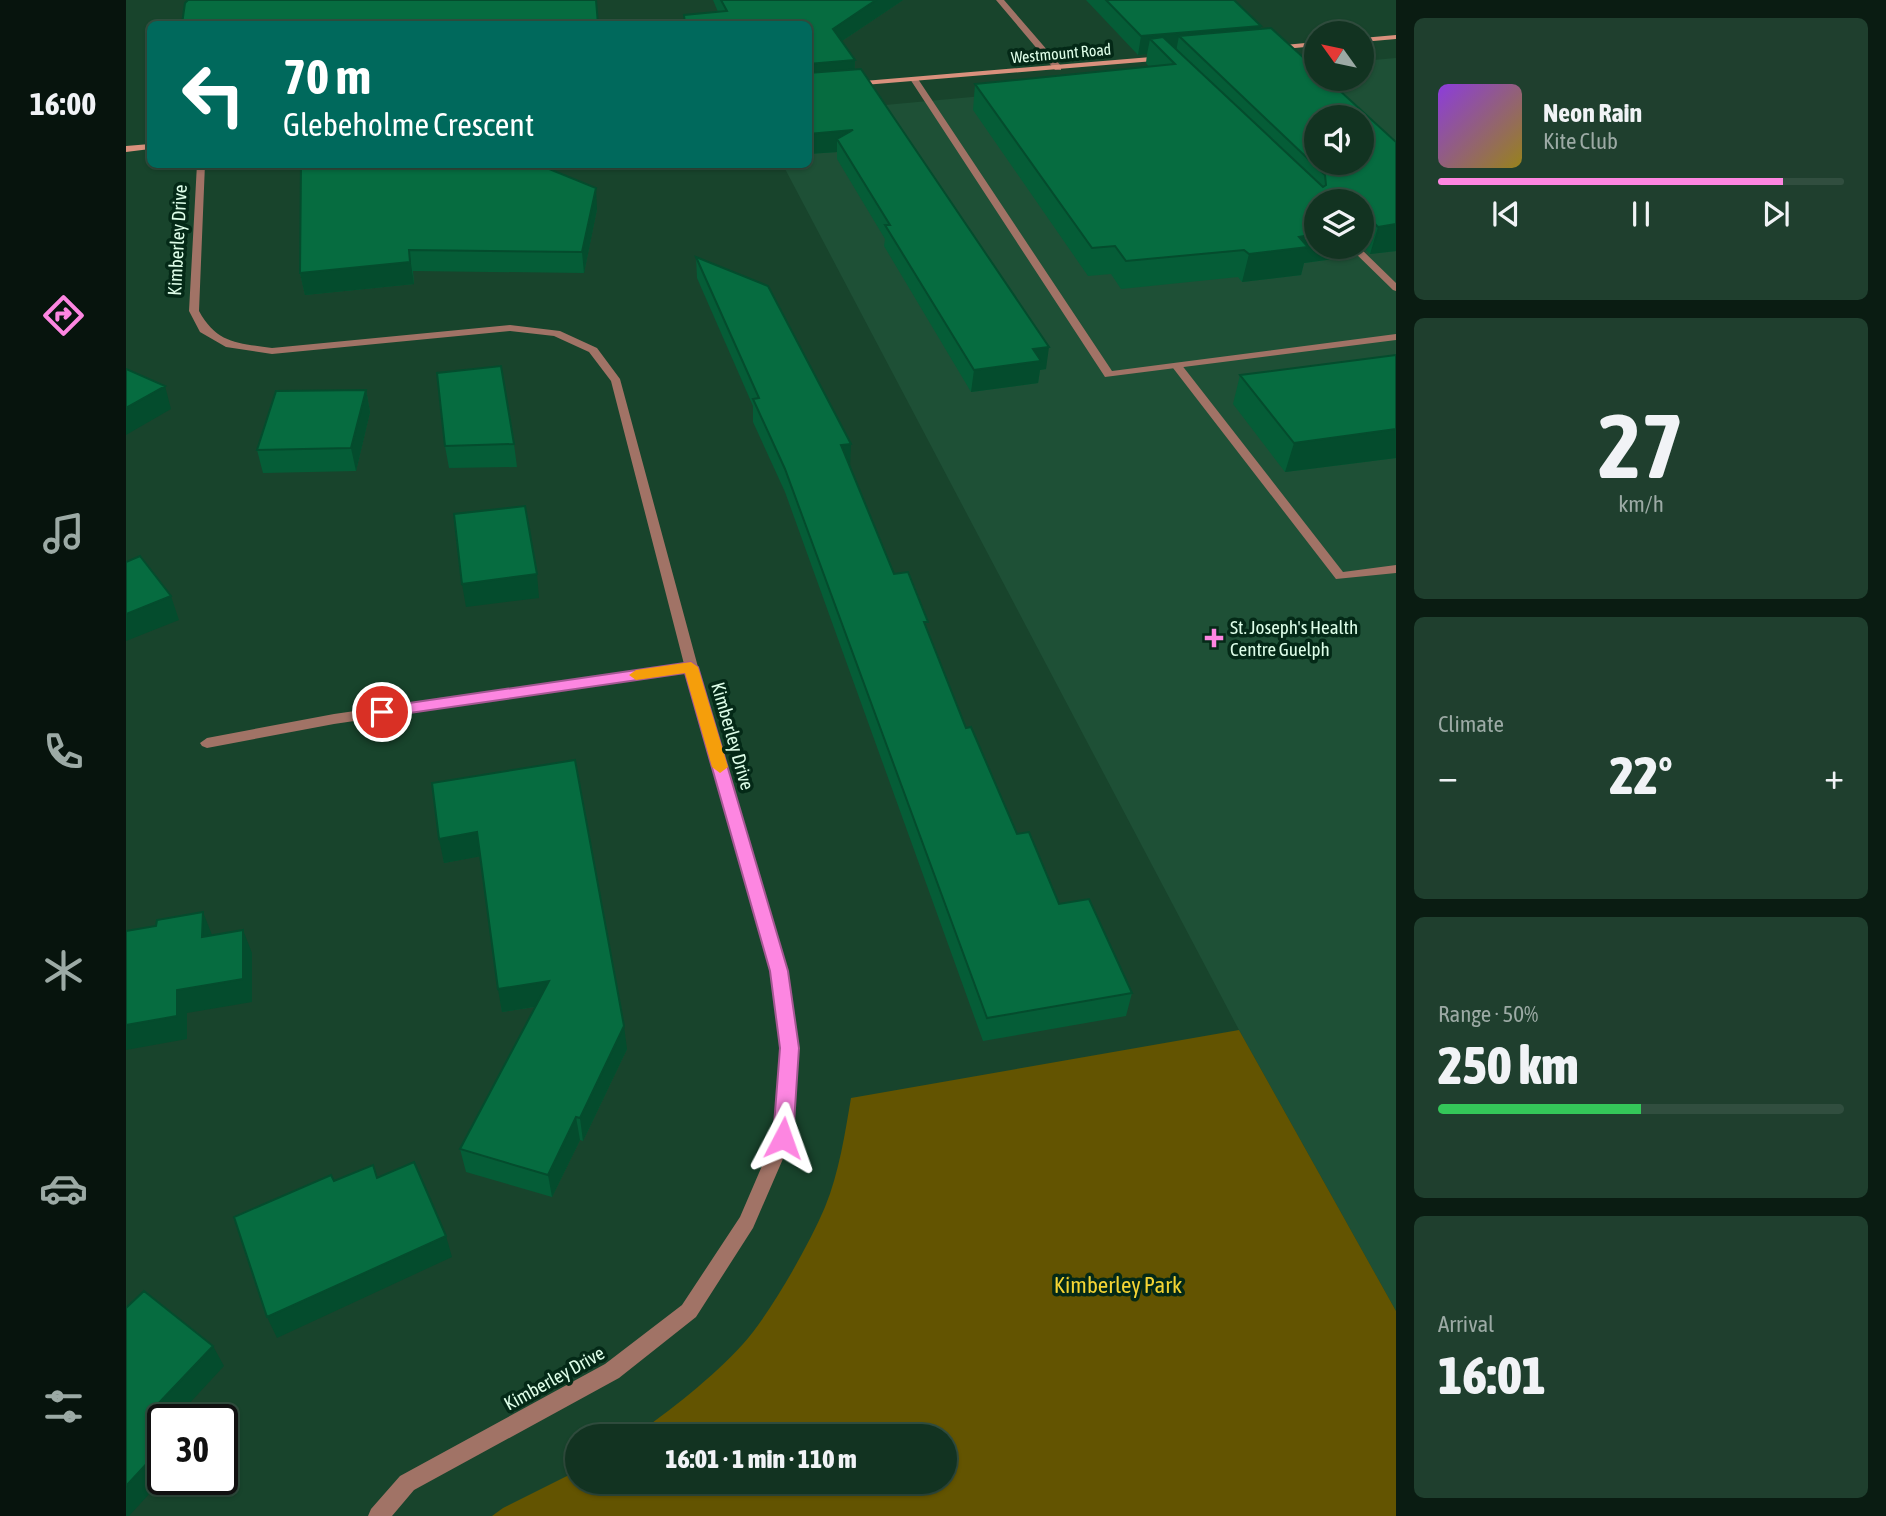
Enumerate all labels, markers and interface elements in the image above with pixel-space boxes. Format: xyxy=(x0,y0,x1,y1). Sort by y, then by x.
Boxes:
north arrow xyxy=(1304,21,1374,91)
map controls xyxy=(1304,21,1374,259)
street label: Westmount Road xyxy=(1010,40,1112,66)
text: 70 m xyxy=(283,48,371,104)
icon: left xyxy=(168,49,259,140)
text: 16:00 xyxy=(30,85,96,122)
text: Neon Rain xyxy=(1543,98,1642,128)
button: sound xyxy=(1304,105,1374,175)
text: Glebeholme Crescent xyxy=(283,106,534,143)
text: Kite Club xyxy=(1543,128,1618,154)
street label: Kimberley Drive xyxy=(163,184,191,296)
button: layers xyxy=(1304,189,1374,259)
icon: previous xyxy=(1487,195,1525,233)
icon: pause xyxy=(1622,195,1660,233)
icon: next xyxy=(1757,195,1795,233)
icon: directions xyxy=(39,291,88,340)
text: 27 xyxy=(1598,393,1684,497)
text: km/h xyxy=(1618,491,1664,517)
icon: music xyxy=(39,509,88,558)
place label: St. Joseph's Health Centre Guelph xyxy=(1230,616,1358,660)
marker: St. Joseph's Health Centre Guelph xyxy=(1204,628,1224,648)
street label: Kimberley Drive xyxy=(707,680,759,792)
pin xyxy=(352,682,412,742)
icon: arrive xyxy=(363,693,401,731)
text: Climate xyxy=(1438,711,1504,737)
icon: phone xyxy=(39,727,88,776)
text: 22° xyxy=(1609,745,1673,805)
text: − xyxy=(1438,754,1458,797)
text: + xyxy=(1824,754,1844,797)
icon: climate xyxy=(39,946,88,995)
text: Range · 50% xyxy=(1438,1001,1538,1027)
text: 250 km xyxy=(1438,1035,1579,1095)
position arrow xyxy=(746,1101,820,1175)
icon: car xyxy=(39,1164,88,1213)
park label: Kimberley Park xyxy=(1054,1272,1182,1298)
text: Arrival xyxy=(1438,1311,1494,1337)
street label: Kimberley Drive xyxy=(500,1341,608,1415)
text: 16:01 xyxy=(1438,1345,1546,1405)
icon: filters xyxy=(39,1382,88,1431)
speed limit sign: 30 xyxy=(147,1404,238,1495)
text: 16:01 · 1 min · 110 m xyxy=(665,1444,857,1474)

